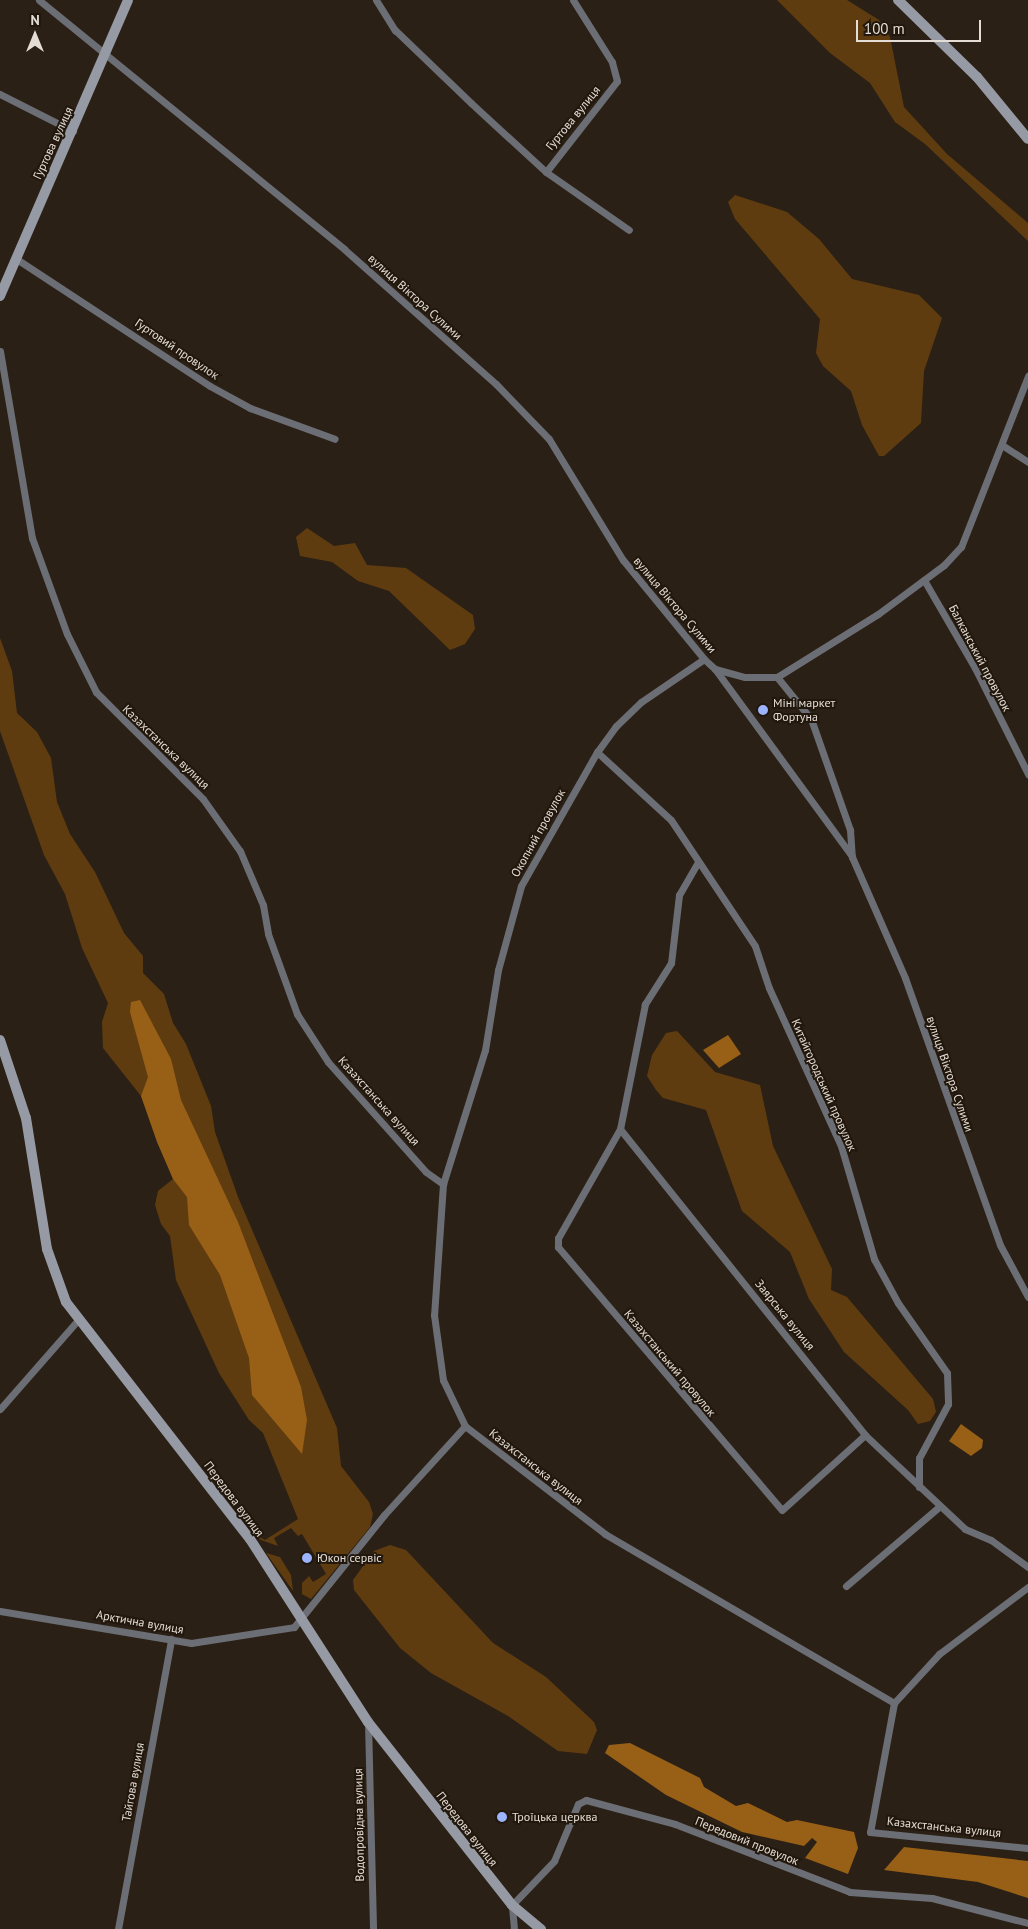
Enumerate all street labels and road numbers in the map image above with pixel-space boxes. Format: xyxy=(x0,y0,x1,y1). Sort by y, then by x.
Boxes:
street label: Гуртова вулиця xyxy=(543,83,603,153)
street label: Гуртова вулиця xyxy=(30,104,76,182)
street label: вулиця Віктора Сулими xyxy=(365,251,465,343)
street label: Гуртовий провулок xyxy=(132,316,222,382)
street label: вулиця Віктора Сулими xyxy=(631,554,719,656)
street label: Балканський провулок xyxy=(946,602,1014,714)
street label: Казахстанська вулиця xyxy=(120,702,212,792)
street label: Окопний провулок xyxy=(508,786,568,880)
street label: вулиця Віктора Сулими xyxy=(923,1014,977,1134)
street label: Китайгородський провулок xyxy=(788,1017,860,1153)
street label: Казахстанська вулиця xyxy=(335,1053,423,1149)
street label: Заярська вулиця xyxy=(752,1277,818,1353)
street label: Казахстанський провулок xyxy=(621,1307,719,1419)
street label: Казахстанська вулиця xyxy=(486,1426,586,1508)
street label: Передова вулиця xyxy=(201,1458,267,1540)
street label: Арктична вулиця xyxy=(95,1607,185,1637)
street label: Тайгова вулиця xyxy=(119,1741,147,1823)
street label: Водопровідна вулиця xyxy=(351,1768,367,1882)
street label: Передова вулиця xyxy=(433,1789,501,1869)
street label: Передовий провулок xyxy=(693,1814,801,1868)
street label: Казахстанська вулиця xyxy=(886,1814,1002,1840)

